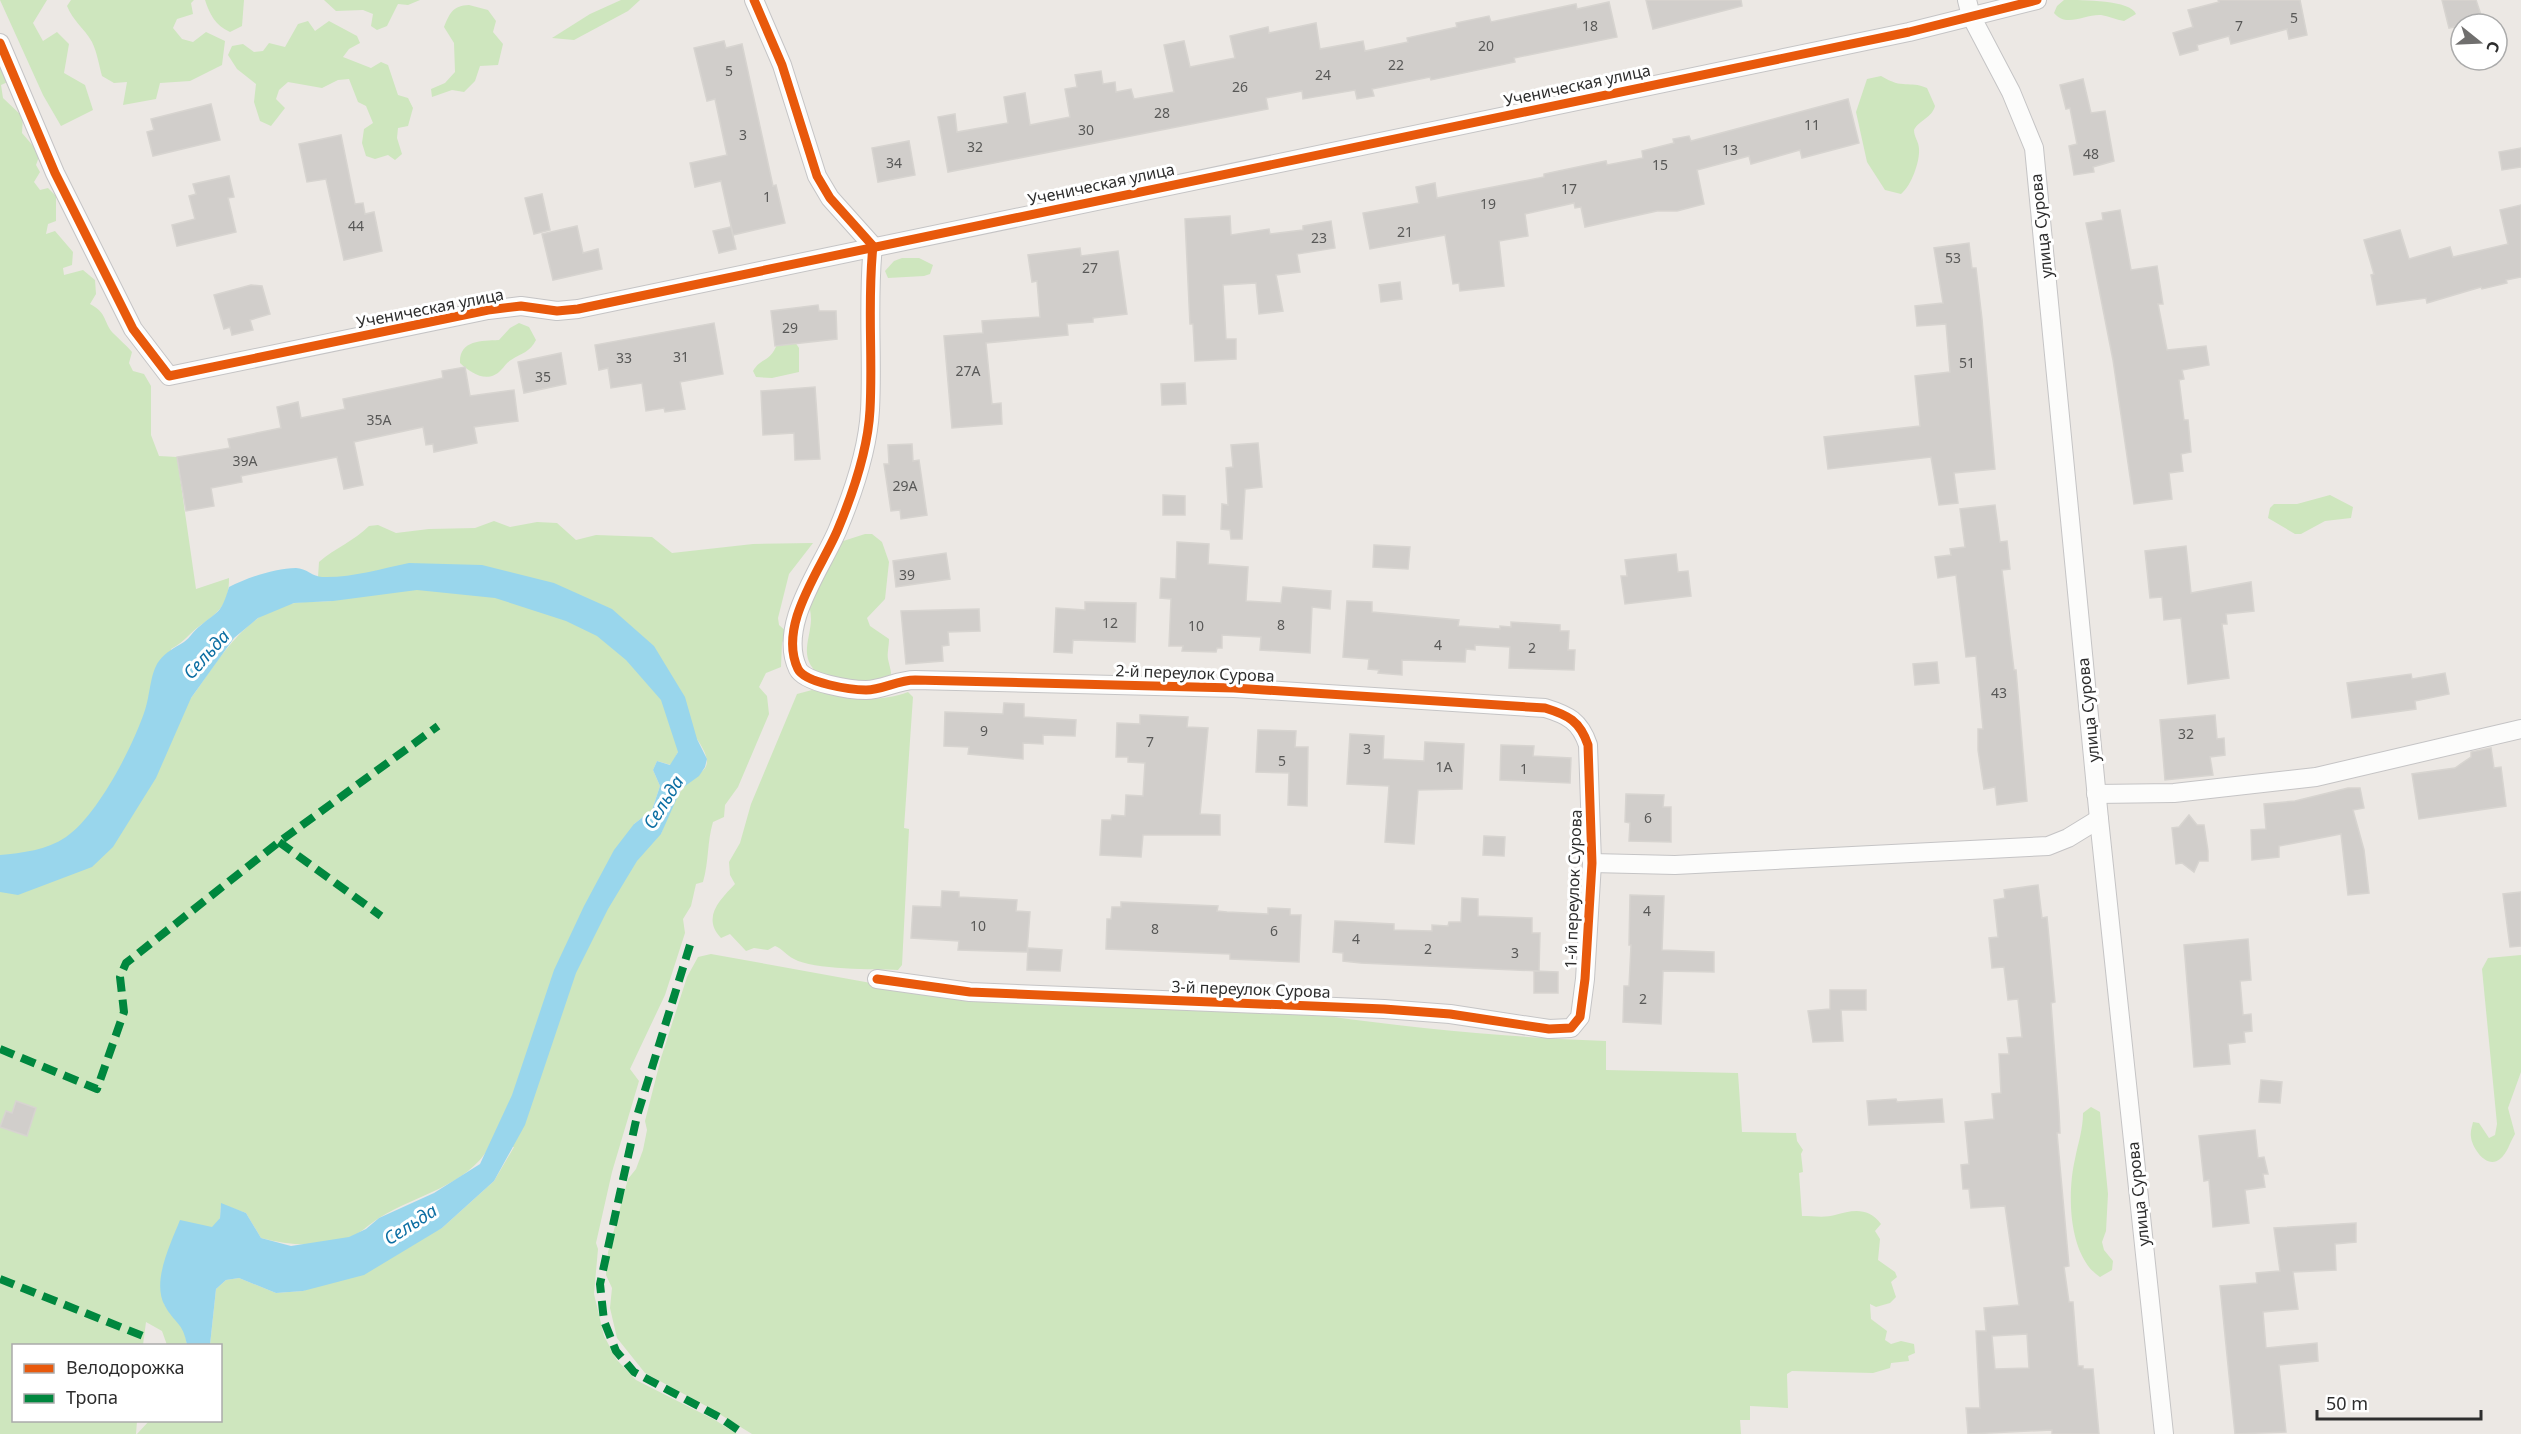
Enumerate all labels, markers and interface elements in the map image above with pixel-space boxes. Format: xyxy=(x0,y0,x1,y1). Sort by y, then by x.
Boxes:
house number: 5 xyxy=(2290,8,2298,27)
north arrow xyxy=(2449,12,2509,72)
house number: 18 xyxy=(1582,16,1598,35)
house number: 7 xyxy=(2235,16,2243,35)
house number: 20 xyxy=(1478,36,1494,55)
text: С xyxy=(2481,38,2505,55)
house number: 22 xyxy=(1388,55,1404,74)
street label: Ученическая улица xyxy=(1502,59,1652,111)
house number: 5 xyxy=(725,61,733,80)
house number: 24 xyxy=(1315,65,1331,84)
house number: 26 xyxy=(1232,77,1248,96)
house number: 28 xyxy=(1154,103,1170,122)
house number: 11 xyxy=(1804,115,1820,134)
house number: 30 xyxy=(1078,120,1094,139)
house number: 3 xyxy=(739,125,747,144)
house number: 32 xyxy=(967,137,983,156)
house number: 13 xyxy=(1722,140,1738,159)
house number: 48 xyxy=(2083,144,2099,163)
house number: 34 xyxy=(886,153,902,172)
house number: 15 xyxy=(1652,155,1668,174)
street label: Ученическая улица xyxy=(1026,158,1176,210)
street label: улица Сурова xyxy=(2025,173,2057,279)
house number: 17 xyxy=(1561,179,1577,198)
house number: 1 xyxy=(763,187,771,206)
house number: 19 xyxy=(1480,194,1496,213)
house number: 44 xyxy=(348,216,364,235)
house number: 21 xyxy=(1397,222,1413,241)
house number: 23 xyxy=(1311,228,1327,247)
house number: 53 xyxy=(1945,248,1961,267)
house number: 27 xyxy=(1082,258,1098,277)
street label: Ученическая улица xyxy=(355,283,505,333)
house number: 29 xyxy=(782,318,798,337)
house number: 31 xyxy=(673,347,689,366)
house number: 33 xyxy=(616,348,632,367)
house number: 51 xyxy=(1959,353,1975,372)
house number: 27А xyxy=(956,361,981,380)
house number: 35 xyxy=(535,367,551,386)
house number: 35А xyxy=(367,410,392,429)
house number: 39А xyxy=(233,451,258,470)
house number: 29А xyxy=(893,476,918,495)
house number: 39 xyxy=(899,565,915,584)
house number: 12 xyxy=(1102,613,1118,632)
house number: 8 xyxy=(1277,615,1285,634)
house number: 10 xyxy=(1188,616,1204,635)
water label: Сельда xyxy=(177,624,235,684)
house number: 4 xyxy=(1434,635,1442,654)
house number: 2 xyxy=(1528,638,1536,657)
street label: улица Сурова xyxy=(2072,657,2104,763)
street label: 2-й переулок Сурова xyxy=(1115,659,1275,687)
house number: 43 xyxy=(1991,683,2007,702)
house number: 9 xyxy=(980,721,988,740)
house number: 32 xyxy=(2178,724,2194,743)
house number: 7 xyxy=(1146,732,1154,751)
house number: 3 xyxy=(1363,739,1371,758)
house number: 5 xyxy=(1278,751,1286,770)
house number: 1А xyxy=(1436,757,1453,776)
house number: 1 xyxy=(1520,759,1528,778)
water label: Сельда xyxy=(637,771,689,833)
house number: 6 xyxy=(1644,808,1652,827)
street label: 1-й переулок Сурова xyxy=(1559,809,1587,969)
house number: 4 xyxy=(1643,901,1651,920)
house number: 10 xyxy=(970,916,986,935)
house number: 8 xyxy=(1151,919,1159,938)
house number: 6 xyxy=(1270,921,1278,940)
house number: 4 xyxy=(1352,929,1360,948)
house number: 2 xyxy=(1424,939,1432,958)
house number: 3 xyxy=(1511,943,1519,962)
street label: 3-й переулок Сурова xyxy=(1171,975,1331,1003)
house number: 2 xyxy=(1639,989,1647,1008)
street label: улица Сурова xyxy=(2122,1141,2154,1247)
water label: Сельда xyxy=(379,1198,441,1250)
legend xyxy=(12,1344,222,1422)
text: Велодорожка xyxy=(66,1355,184,1379)
scale bar xyxy=(2317,1383,2480,1421)
text: Тропа xyxy=(66,1385,118,1409)
text: 50 m xyxy=(2326,1391,2368,1415)

